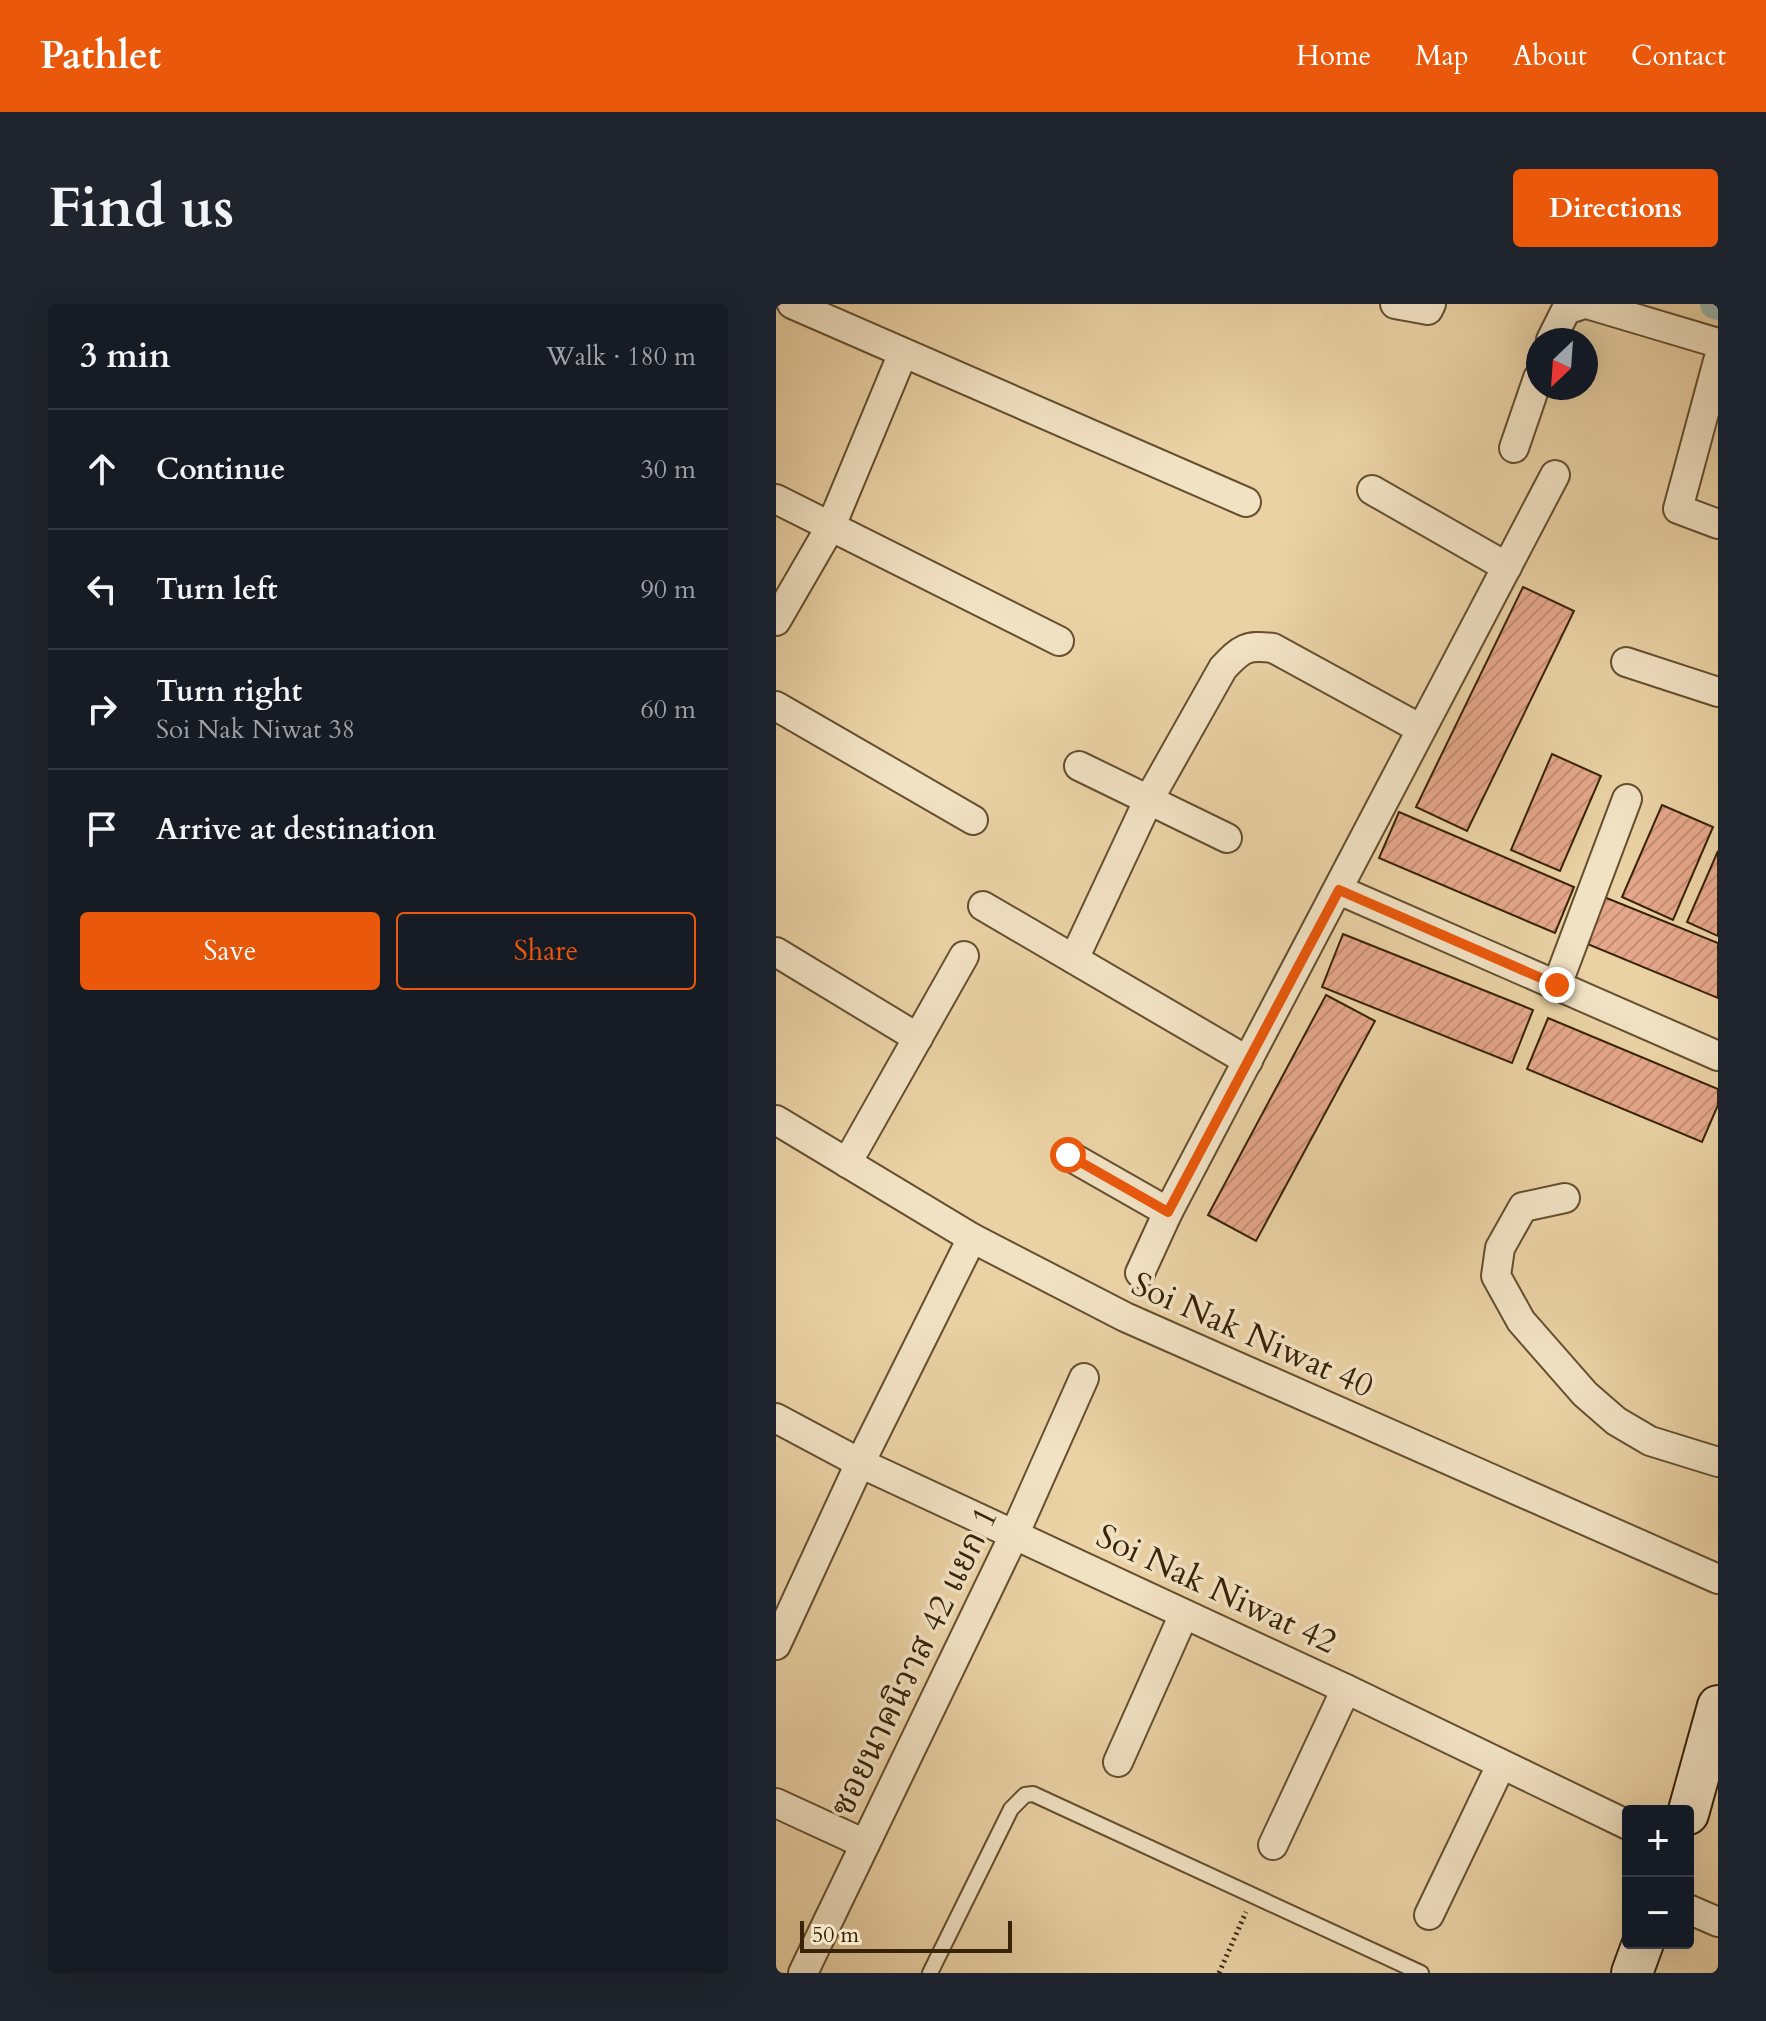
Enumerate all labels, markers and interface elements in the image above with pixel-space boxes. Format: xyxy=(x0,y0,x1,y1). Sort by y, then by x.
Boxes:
text: Pathlet xyxy=(40,30,161,82)
text: Home xyxy=(1296,37,1371,75)
text: Map xyxy=(1415,37,1469,75)
text: About xyxy=(1513,37,1587,75)
text: Contact xyxy=(1631,37,1726,75)
button: Directions xyxy=(1513,169,1718,247)
text: Find us xyxy=(48,171,234,246)
north arrow xyxy=(1526,328,1598,400)
text: 3 min xyxy=(80,333,171,379)
text: Walk · 180 m xyxy=(546,339,696,374)
icon: ahead xyxy=(80,447,124,491)
text: Continue xyxy=(156,449,285,490)
text: 30 m xyxy=(640,452,696,487)
icon: left xyxy=(80,567,124,611)
text: Turn left xyxy=(156,569,278,610)
text: 90 m xyxy=(640,572,696,607)
text: Turn right xyxy=(156,671,302,712)
icon: right xyxy=(80,687,124,731)
text: 60 m xyxy=(640,692,696,727)
text: Soi Nak Niwat 38 xyxy=(156,712,355,747)
icon: arrive xyxy=(80,807,124,851)
text: Arrive at destination xyxy=(156,809,436,850)
button: Save xyxy=(80,912,380,990)
button: Share xyxy=(396,912,696,990)
route end xyxy=(1539,967,1575,1003)
route start xyxy=(1050,1137,1086,1173)
street label: Soi Nak Niwat 40 xyxy=(1124,1261,1381,1409)
street label: ซอยนาคนิวาส 42 แยก 1 xyxy=(819,1499,1009,1824)
street label: Soi Nak Niwat 42 xyxy=(1089,1513,1344,1665)
map controls xyxy=(1622,1805,1694,1949)
button: + xyxy=(1622,1805,1694,1877)
button: − xyxy=(1622,1877,1694,1949)
scale bar xyxy=(800,1917,1012,1953)
text: 50 m xyxy=(812,1920,859,1950)

